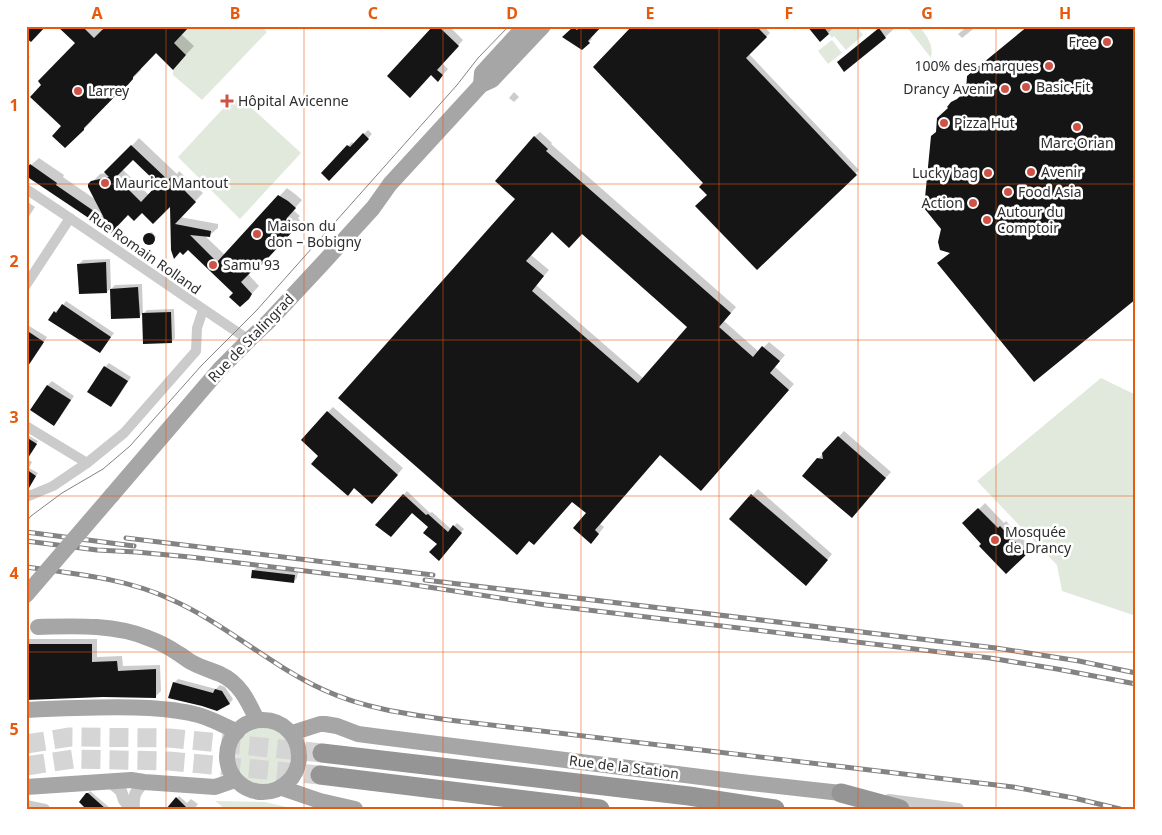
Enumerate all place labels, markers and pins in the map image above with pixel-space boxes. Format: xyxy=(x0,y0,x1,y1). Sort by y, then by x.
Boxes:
place label: Free xyxy=(1068,32,1097,51)
marker: Free xyxy=(1101,36,1113,48)
place label: 100% des marques xyxy=(915,56,1039,75)
marker: 100% des marques xyxy=(1043,60,1055,72)
place label: Basic-Fit xyxy=(1036,77,1090,96)
place label: Drancy Avenir xyxy=(903,79,995,98)
place label: Larrey xyxy=(88,81,130,100)
marker: Basic-Fit xyxy=(1020,81,1032,93)
marker: Drancy Avenir xyxy=(999,83,1011,95)
marker: Larrey xyxy=(72,85,84,97)
place label: Hôpital Avicenne xyxy=(238,91,349,110)
marker: Hôpital Avicenne xyxy=(220,94,234,108)
place label: Pizza Hut xyxy=(954,113,1015,132)
marker: Pizza Hut xyxy=(938,117,950,129)
marker: Marc Orian xyxy=(1071,121,1083,133)
place label: Marc Orian xyxy=(1040,133,1114,152)
place label: Avenir xyxy=(1041,162,1083,181)
place label: Lucky bag xyxy=(912,163,978,182)
marker: Avenir xyxy=(1025,166,1037,178)
marker: Lucky bag xyxy=(982,167,994,179)
place label: Maurice Mantout xyxy=(115,173,228,192)
marker: Maurice Mantout xyxy=(99,177,111,189)
place label: Food Asia xyxy=(1018,182,1082,201)
marker: Food Asia xyxy=(1002,186,1014,198)
place label: Action xyxy=(922,193,963,212)
marker: Action xyxy=(967,197,979,209)
place label: Autour du Comptoir xyxy=(997,202,1063,237)
marker: Autour du Comptoir xyxy=(981,214,993,226)
place label: Maison du don – Bobigny xyxy=(267,216,362,251)
marker: Maison du don – Bobigny xyxy=(251,228,263,240)
place label: Samu 93 xyxy=(223,255,280,274)
marker: Samu 93 xyxy=(207,259,219,271)
place label: Mosquée de Drancy xyxy=(1005,522,1072,557)
marker: Mosquée de Drancy xyxy=(989,534,1001,546)

